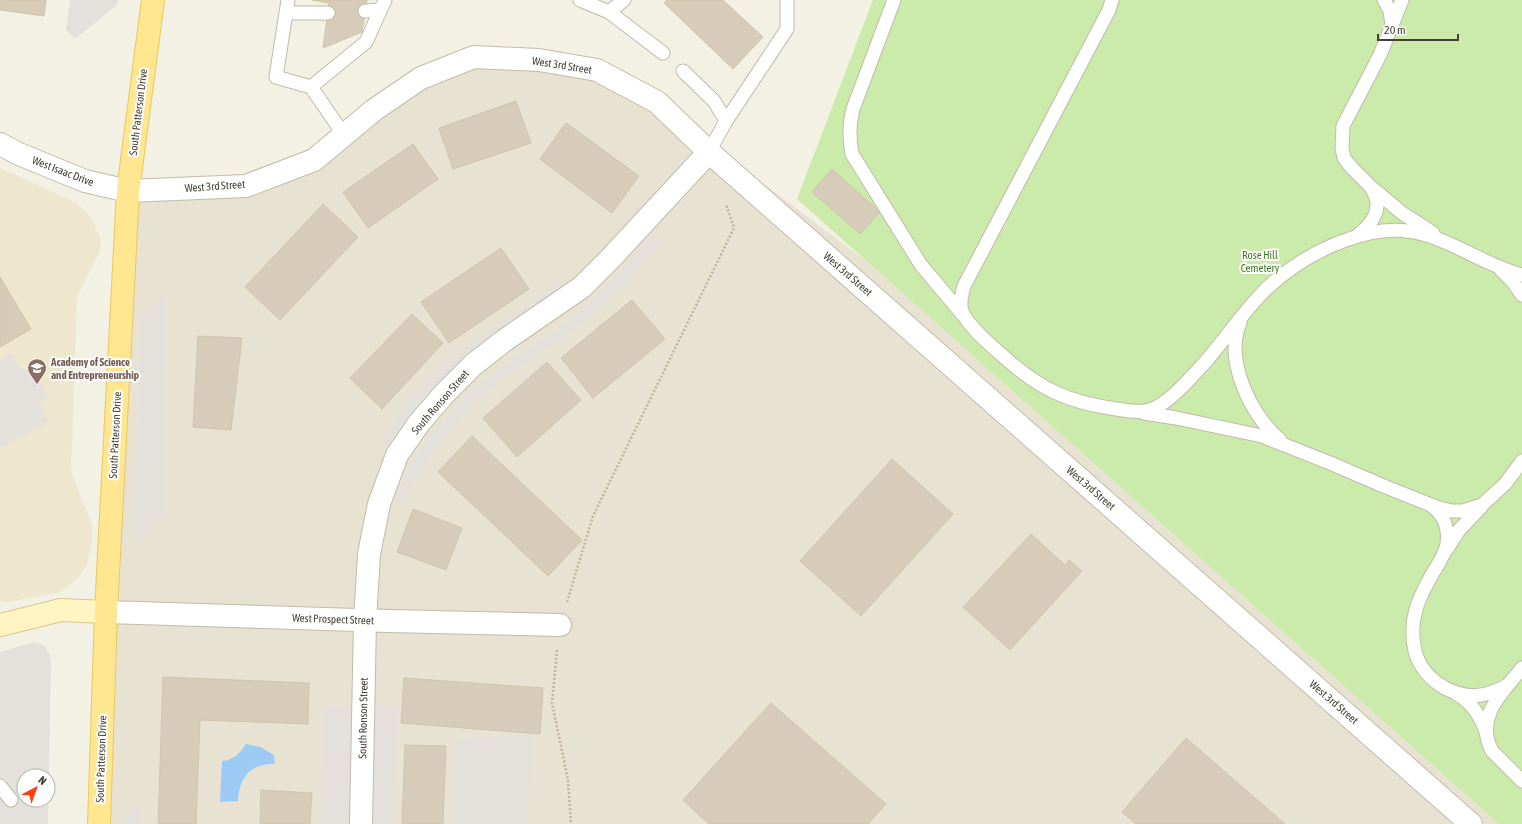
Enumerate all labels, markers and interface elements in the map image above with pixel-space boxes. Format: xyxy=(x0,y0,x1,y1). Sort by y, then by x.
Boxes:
scale bar xyxy=(1378,16,1458,42)
text: 20 m xyxy=(1384,23,1406,37)
street label: West 3rd Street xyxy=(531,54,593,76)
street label: South Patterson Drive xyxy=(127,68,149,156)
street label: West Isaac Drive xyxy=(30,154,96,188)
street label: West 3rd Street xyxy=(184,178,246,194)
park label: Rose Hill Cemetery xyxy=(1241,249,1280,274)
street label: West 3rd Street xyxy=(821,250,875,298)
place label: Academy of Science and Entrepreneurship xyxy=(50,356,139,381)
school or university icon: Academy of Science and Entrepreneurship xyxy=(26,357,48,385)
street label: South Ronson Street xyxy=(409,367,471,437)
street label: South Patterson Drive xyxy=(107,391,123,479)
street label: West 3rd Street xyxy=(1064,464,1118,512)
street label: West Prospect Street xyxy=(292,612,374,626)
street label: South Ronson Street xyxy=(356,677,370,759)
street label: West 3rd Street xyxy=(1307,678,1361,726)
street label: South Patterson Drive xyxy=(93,715,109,803)
north arrow xyxy=(16,768,56,808)
text: N xyxy=(36,774,49,787)

